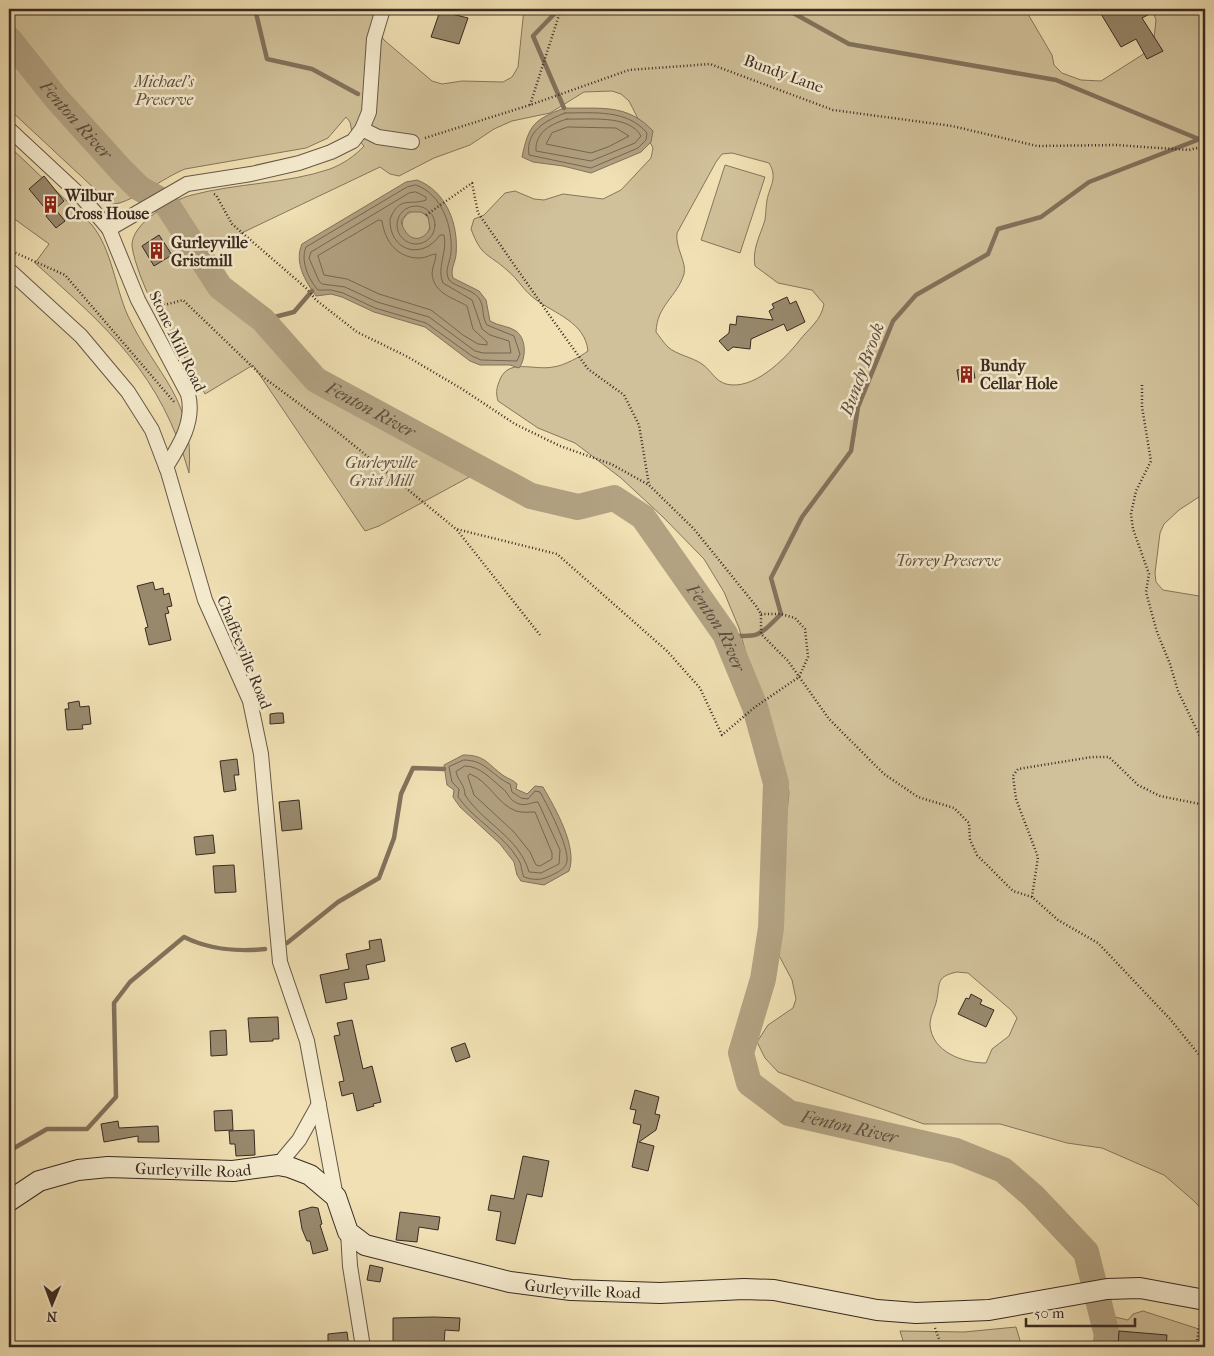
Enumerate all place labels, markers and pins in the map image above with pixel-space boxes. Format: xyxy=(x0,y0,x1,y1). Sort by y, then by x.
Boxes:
place label: Wilbur Cross House xyxy=(64,186,149,223)
building icon: Wilbur Cross House xyxy=(41,194,61,214)
place label: Gurleyville Gristmill xyxy=(171,233,248,270)
building icon: Gurleyville Gristmill xyxy=(147,241,167,261)
place label: Bundy Cellar Hole xyxy=(980,356,1058,393)
building icon: Bundy Cellar Hole xyxy=(956,364,976,384)

